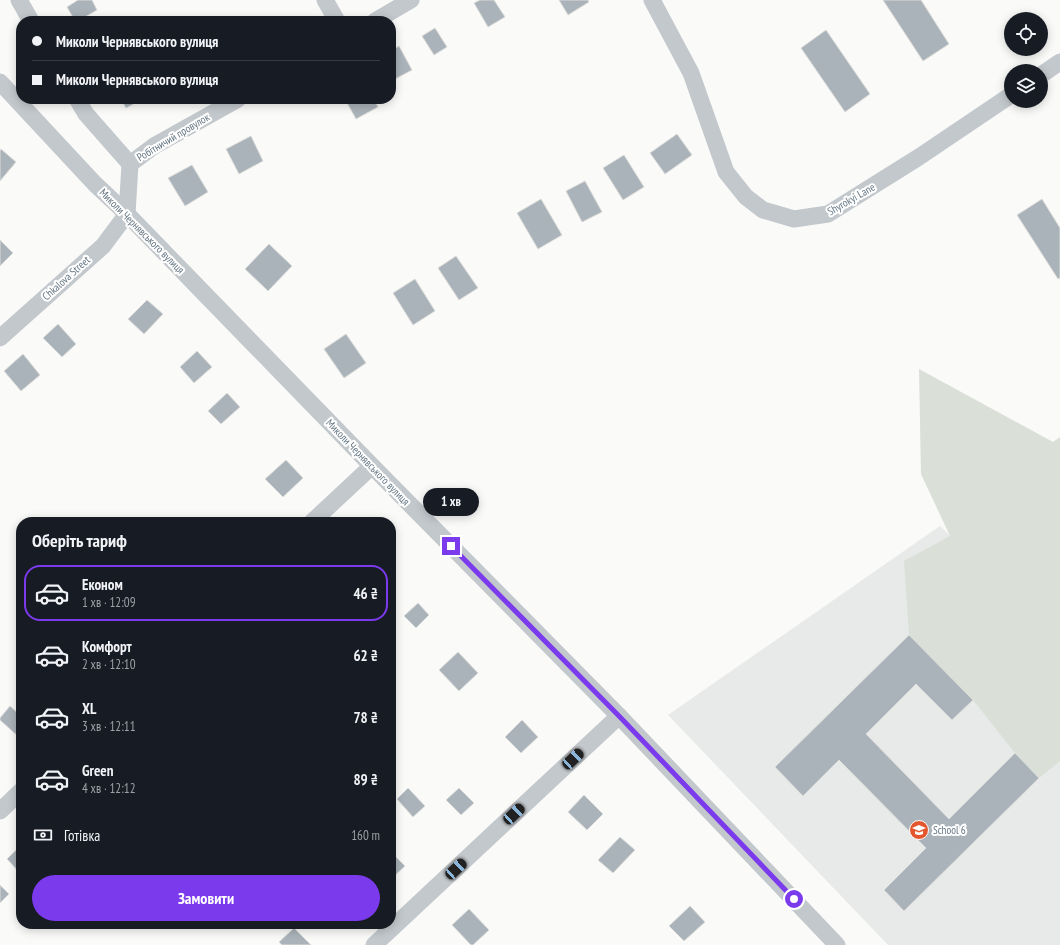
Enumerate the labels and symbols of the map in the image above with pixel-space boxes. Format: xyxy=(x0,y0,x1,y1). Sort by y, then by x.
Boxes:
street label: Робітничий провулок xyxy=(134,109,212,164)
street label: Shyrokyi Lane xyxy=(825,180,878,218)
street label: Миколи Чернявського вулиця xyxy=(97,186,187,276)
street label: Chkalova Street xyxy=(39,253,93,303)
street label: Миколи Чернявського вулиця xyxy=(323,416,413,508)
callout: 1 хв xyxy=(423,488,479,516)
route end xyxy=(442,537,460,555)
car xyxy=(560,746,586,772)
car xyxy=(501,801,527,827)
school or university icon: School 6 xyxy=(908,819,930,841)
place label: School 6 xyxy=(933,823,966,837)
car xyxy=(443,856,469,882)
route start xyxy=(785,890,803,908)

